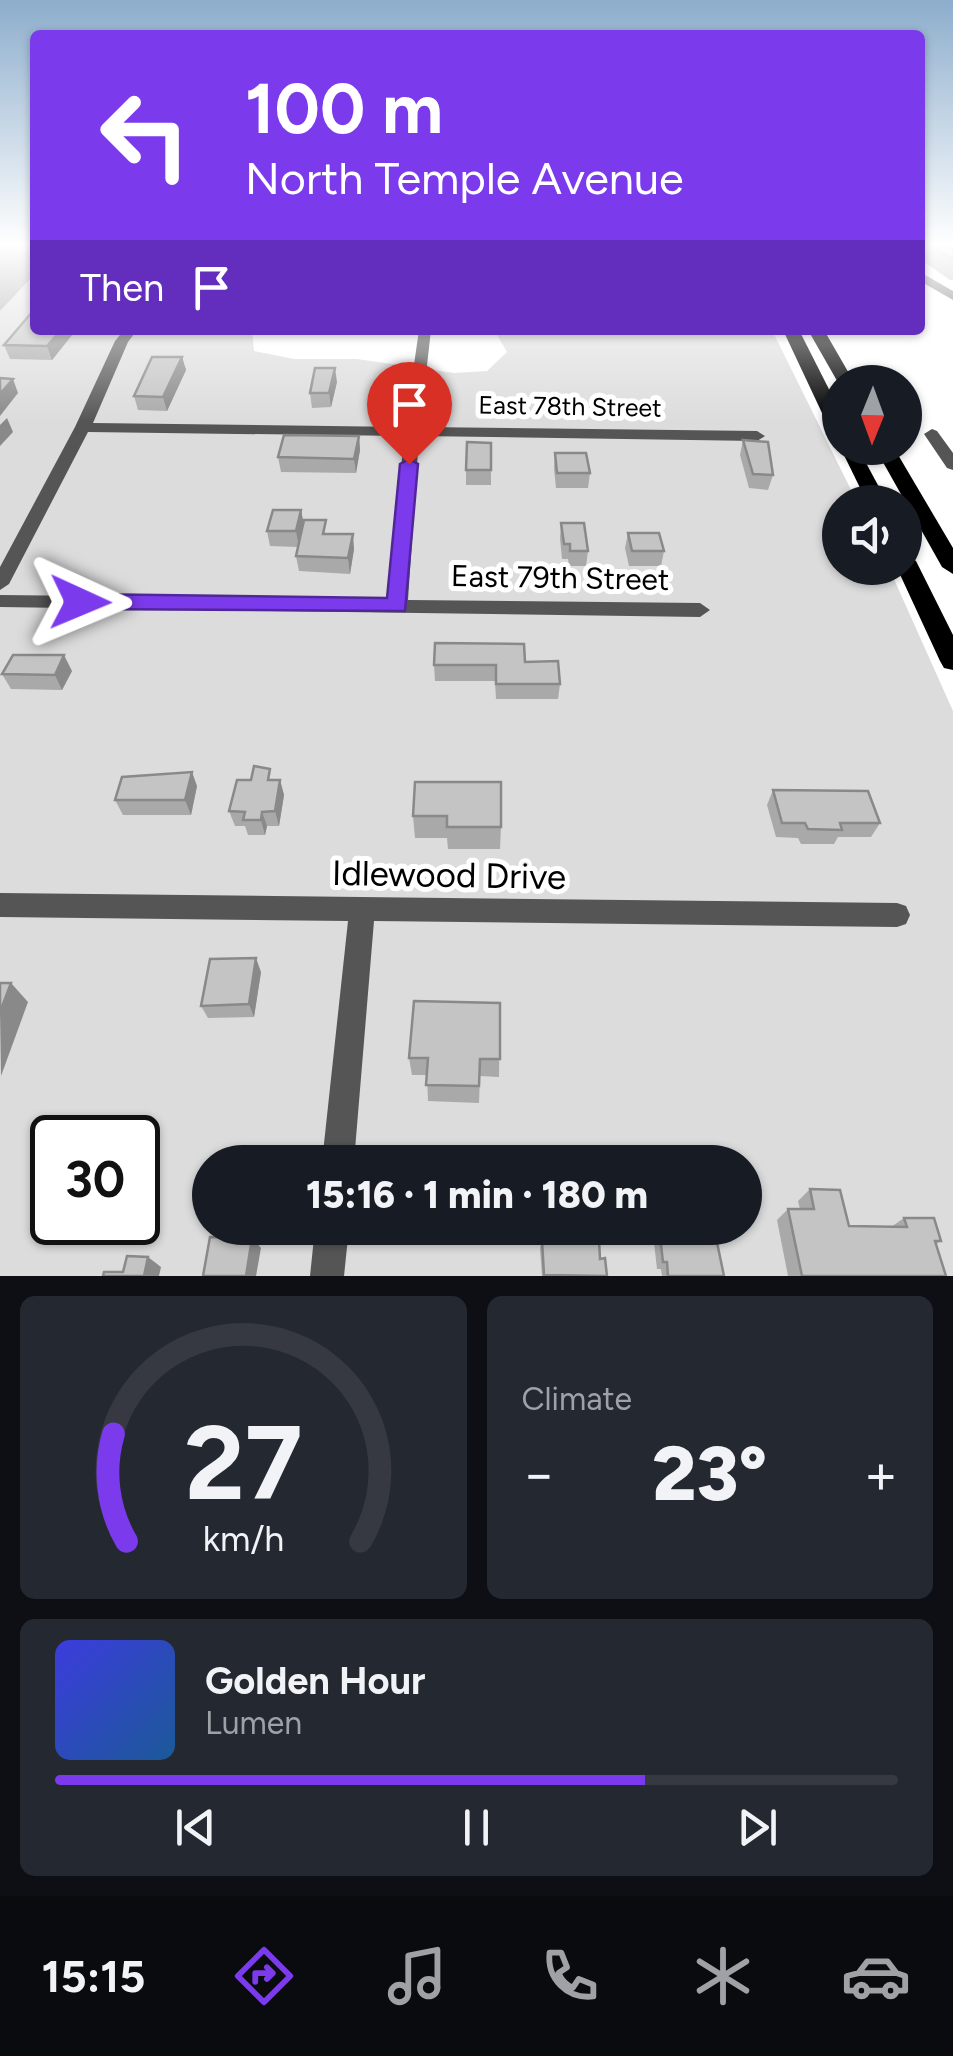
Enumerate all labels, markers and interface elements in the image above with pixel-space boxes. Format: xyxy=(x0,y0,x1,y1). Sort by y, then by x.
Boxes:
text: 100 m xyxy=(245,66,443,151)
icon: left xyxy=(80,70,210,200)
text: North Temple Avenue xyxy=(245,151,684,205)
icon: arrive xyxy=(184,260,239,315)
text: Then xyxy=(80,265,164,311)
pin xyxy=(367,362,452,465)
north arrow xyxy=(822,365,922,465)
map controls xyxy=(822,365,922,585)
icon: arrive xyxy=(382,377,437,432)
street label: East 78th Street xyxy=(478,389,662,423)
button: sound xyxy=(822,485,922,585)
position arrow xyxy=(28,550,132,654)
street label: East 79th Street xyxy=(451,557,670,598)
street label: Idlewood Drive xyxy=(332,852,566,898)
speed limit sign: 30 xyxy=(30,1115,160,1245)
text: 15:16 · 1 min · 180 m xyxy=(306,1172,648,1218)
text: Climate xyxy=(522,1380,632,1418)
text: 27 xyxy=(184,1400,302,1525)
text: 23° xyxy=(652,1429,767,1519)
text: − xyxy=(522,1441,556,1507)
text: + xyxy=(864,1441,898,1507)
text: km/h xyxy=(202,1517,284,1560)
text: Golden Hour xyxy=(205,1658,426,1704)
text: Lumen xyxy=(205,1704,302,1742)
icon: previous xyxy=(168,1800,223,1855)
icon: pause xyxy=(449,1800,504,1855)
icon: next xyxy=(730,1800,785,1855)
icon: directions xyxy=(229,1941,299,2011)
icon: music xyxy=(382,1941,452,2011)
icon: phone xyxy=(535,1941,605,2011)
icon: climate xyxy=(688,1941,758,2011)
icon: car xyxy=(841,1941,911,2011)
text: 15:15 xyxy=(42,1949,145,2003)

